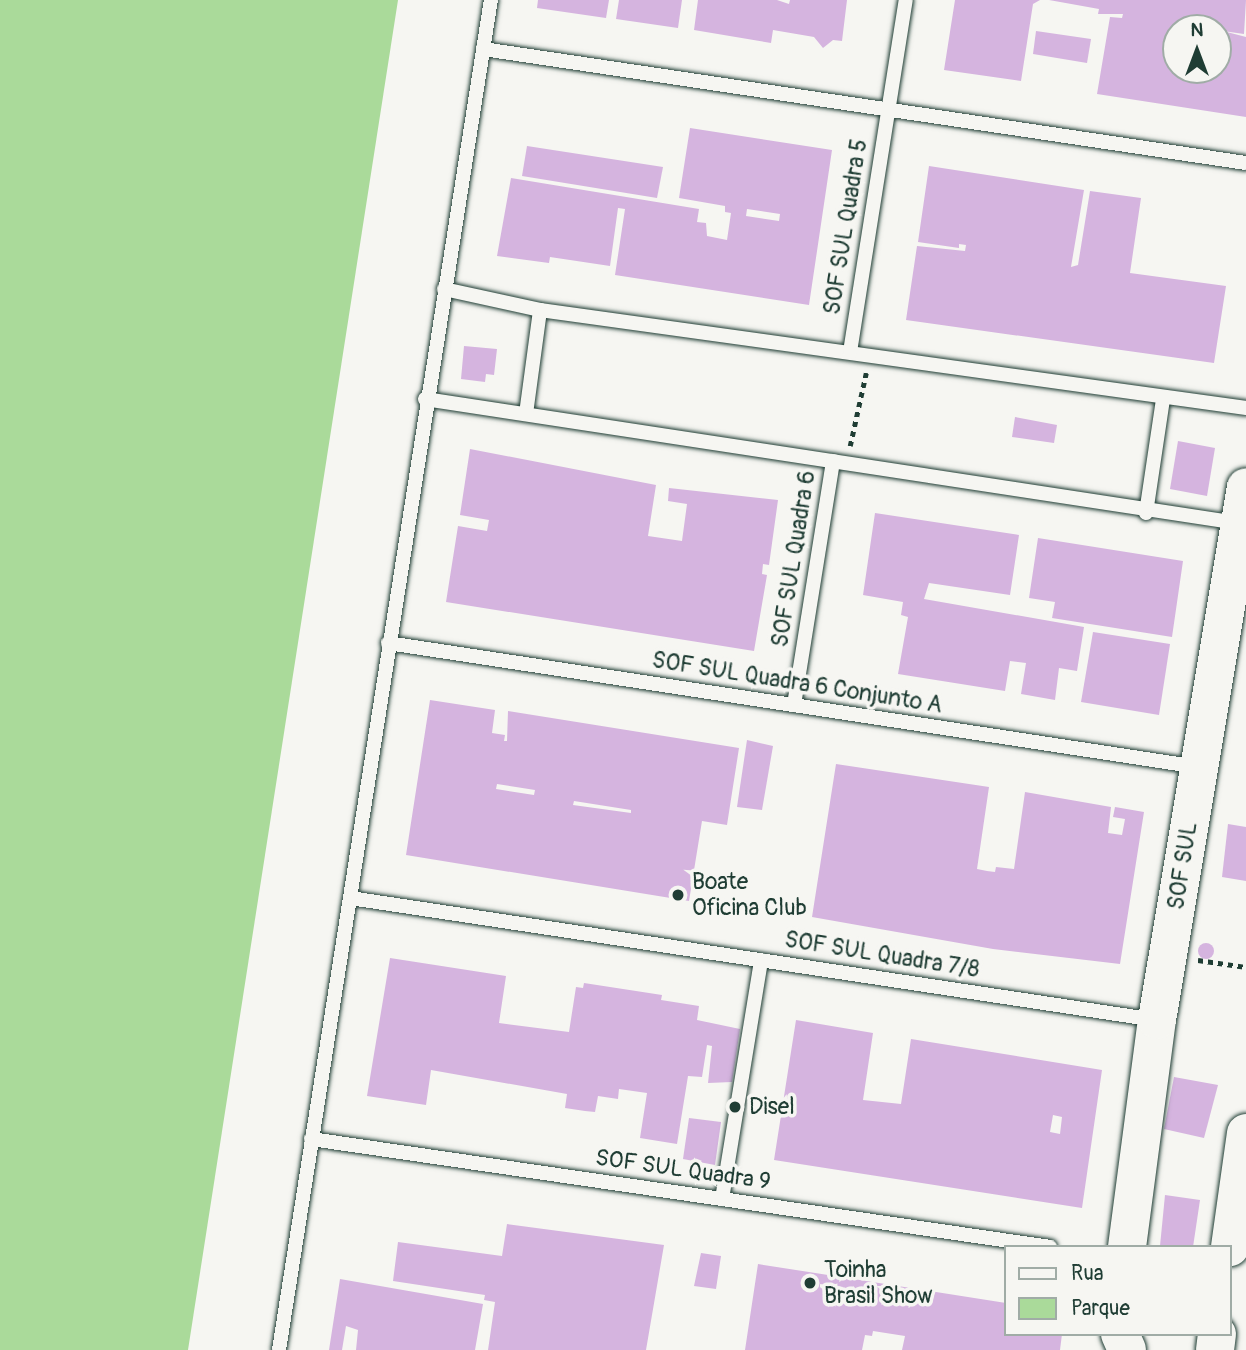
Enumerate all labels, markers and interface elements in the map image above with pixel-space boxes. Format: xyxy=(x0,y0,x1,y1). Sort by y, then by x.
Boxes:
north arrow xyxy=(1162,14,1232,84)
text: N xyxy=(1191,18,1203,42)
street label: SOF SUL Quadra 5 xyxy=(818,137,874,317)
street label: SOF SUL Quadra 6 xyxy=(766,469,822,649)
street label: SOF SUL Quadra 6 Conjunto A xyxy=(650,646,944,720)
street label: SOF SUL xyxy=(1162,820,1204,912)
place label: Boate Oficina Club xyxy=(692,868,807,922)
marker: Boate Oficina Club xyxy=(670,887,686,903)
street label: SOF SUL Quadra 7/8 xyxy=(783,926,981,984)
place label: Disel xyxy=(749,1093,795,1121)
marker: Disel xyxy=(727,1099,743,1115)
street label: SOF SUL Quadra 9 xyxy=(594,1144,772,1196)
legend xyxy=(1004,1245,1232,1336)
place label: Toinha Brasil Show xyxy=(824,1256,933,1310)
text: Rua xyxy=(1071,1260,1104,1287)
marker: Toinha Brasil Show xyxy=(802,1275,818,1291)
text: Parque xyxy=(1071,1295,1130,1322)

